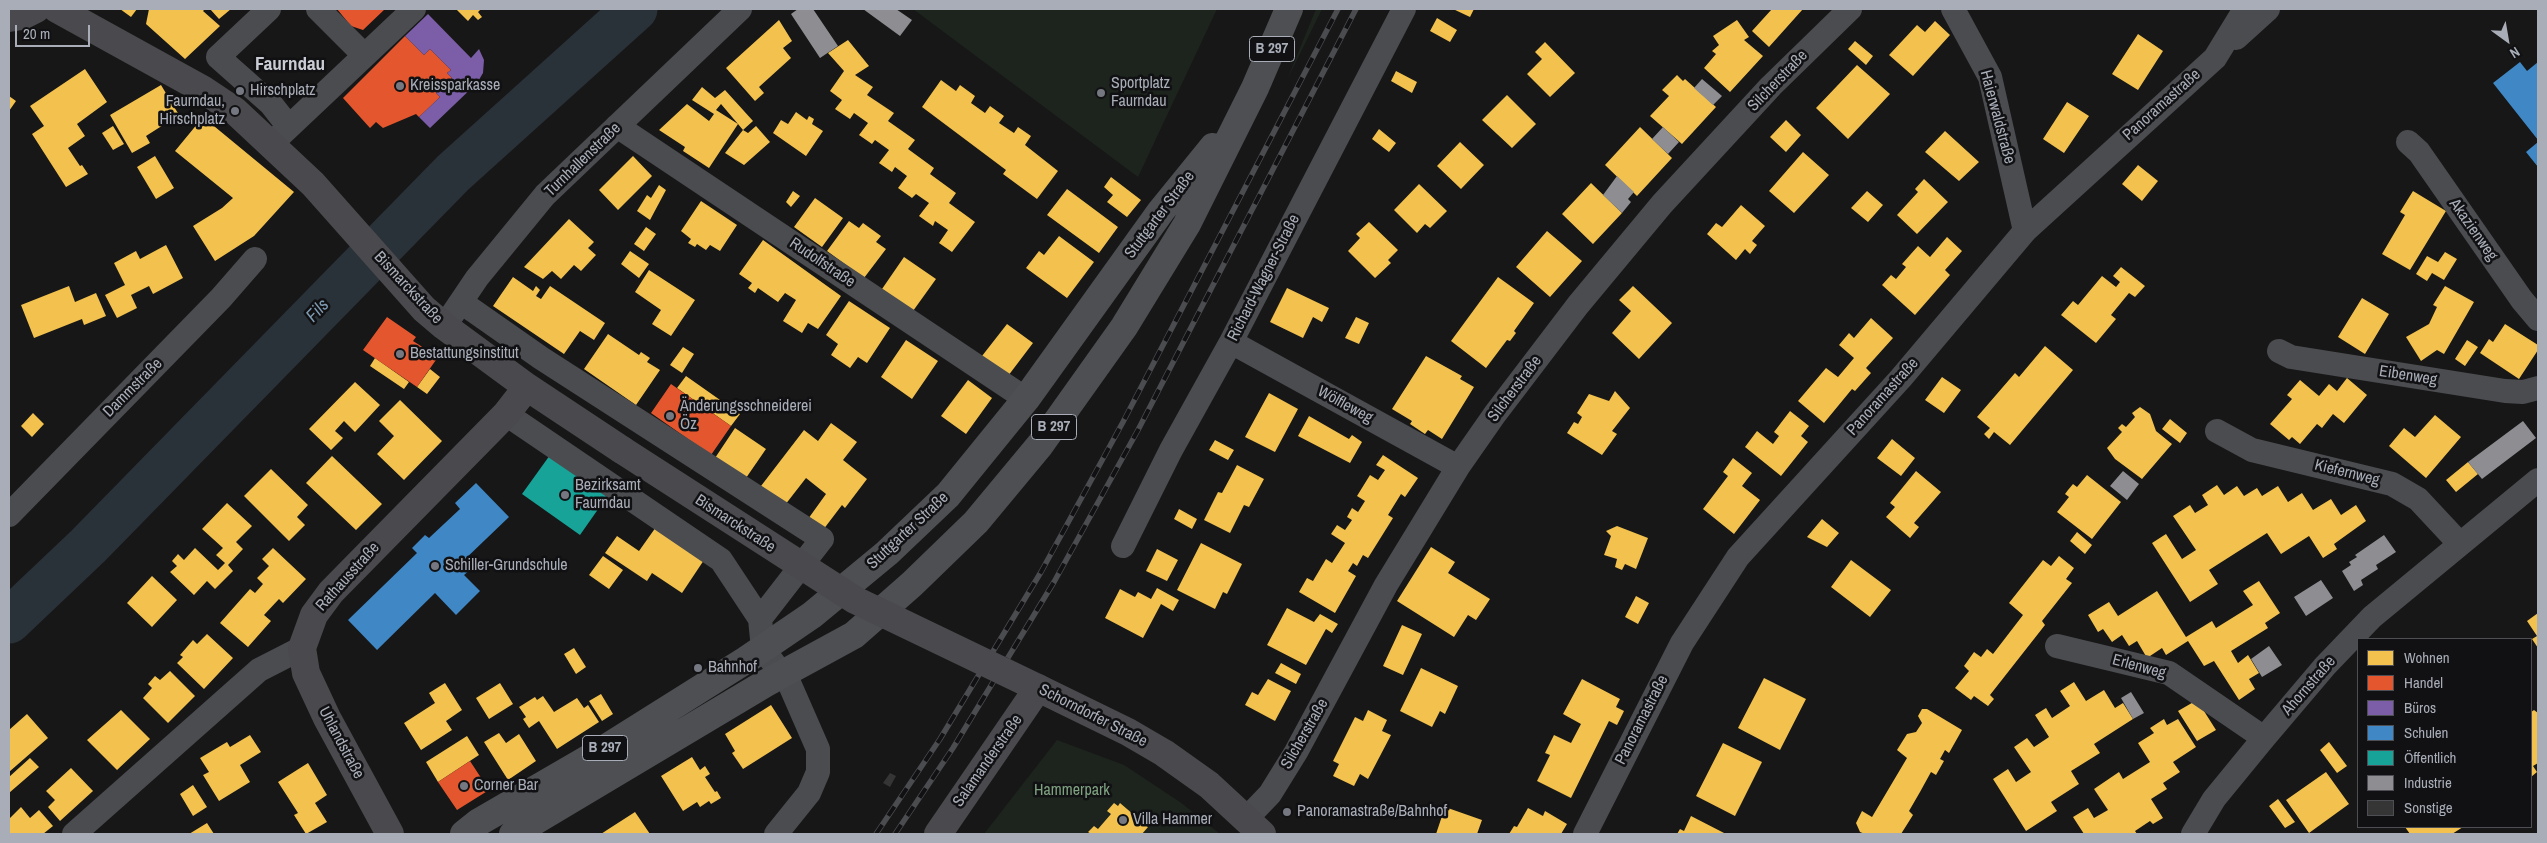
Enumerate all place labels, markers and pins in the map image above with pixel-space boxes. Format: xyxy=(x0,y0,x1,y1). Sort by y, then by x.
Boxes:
place label: Sportplatz Faurndau xyxy=(1111,74,1170,112)
place label: Kreissparkasse xyxy=(410,76,500,96)
marker: Kreissparkasse xyxy=(394,80,406,92)
place label: Hirschplatz xyxy=(250,81,316,101)
marker: Hirschplatz xyxy=(234,85,246,97)
marker: Sportplatz Faurndau xyxy=(1095,87,1107,99)
place label: Faurndau, Hirschplatz xyxy=(159,92,225,130)
marker: Faurndau, Hirschplatz xyxy=(229,105,241,117)
place label: Bestattungsinstitut xyxy=(410,344,519,364)
marker: Bestattungsinstitut xyxy=(394,348,406,360)
place label: Änderungsschneiderei Öz xyxy=(680,397,812,435)
marker: Änderungsschneiderei Öz xyxy=(664,410,676,422)
place label: Bezirksamt Faurndau xyxy=(575,476,641,514)
marker: Bezirksamt Faurndau xyxy=(559,489,571,501)
place label: Schiller-Grundschule xyxy=(445,556,567,576)
marker: Schiller-Grundschule xyxy=(429,560,441,572)
place label: Bahnhof xyxy=(708,658,757,678)
marker: Bahnhof xyxy=(692,662,704,674)
place label: Corner Bar xyxy=(474,776,538,796)
marker: Corner Bar xyxy=(458,780,470,792)
place label: Panoramastraße/Bahnhof xyxy=(1297,802,1447,822)
marker: Panoramastraße/Bahnhof xyxy=(1281,806,1293,818)
place label: Villa Hammer xyxy=(1133,810,1212,830)
marker: Villa Hammer xyxy=(1117,814,1129,826)

